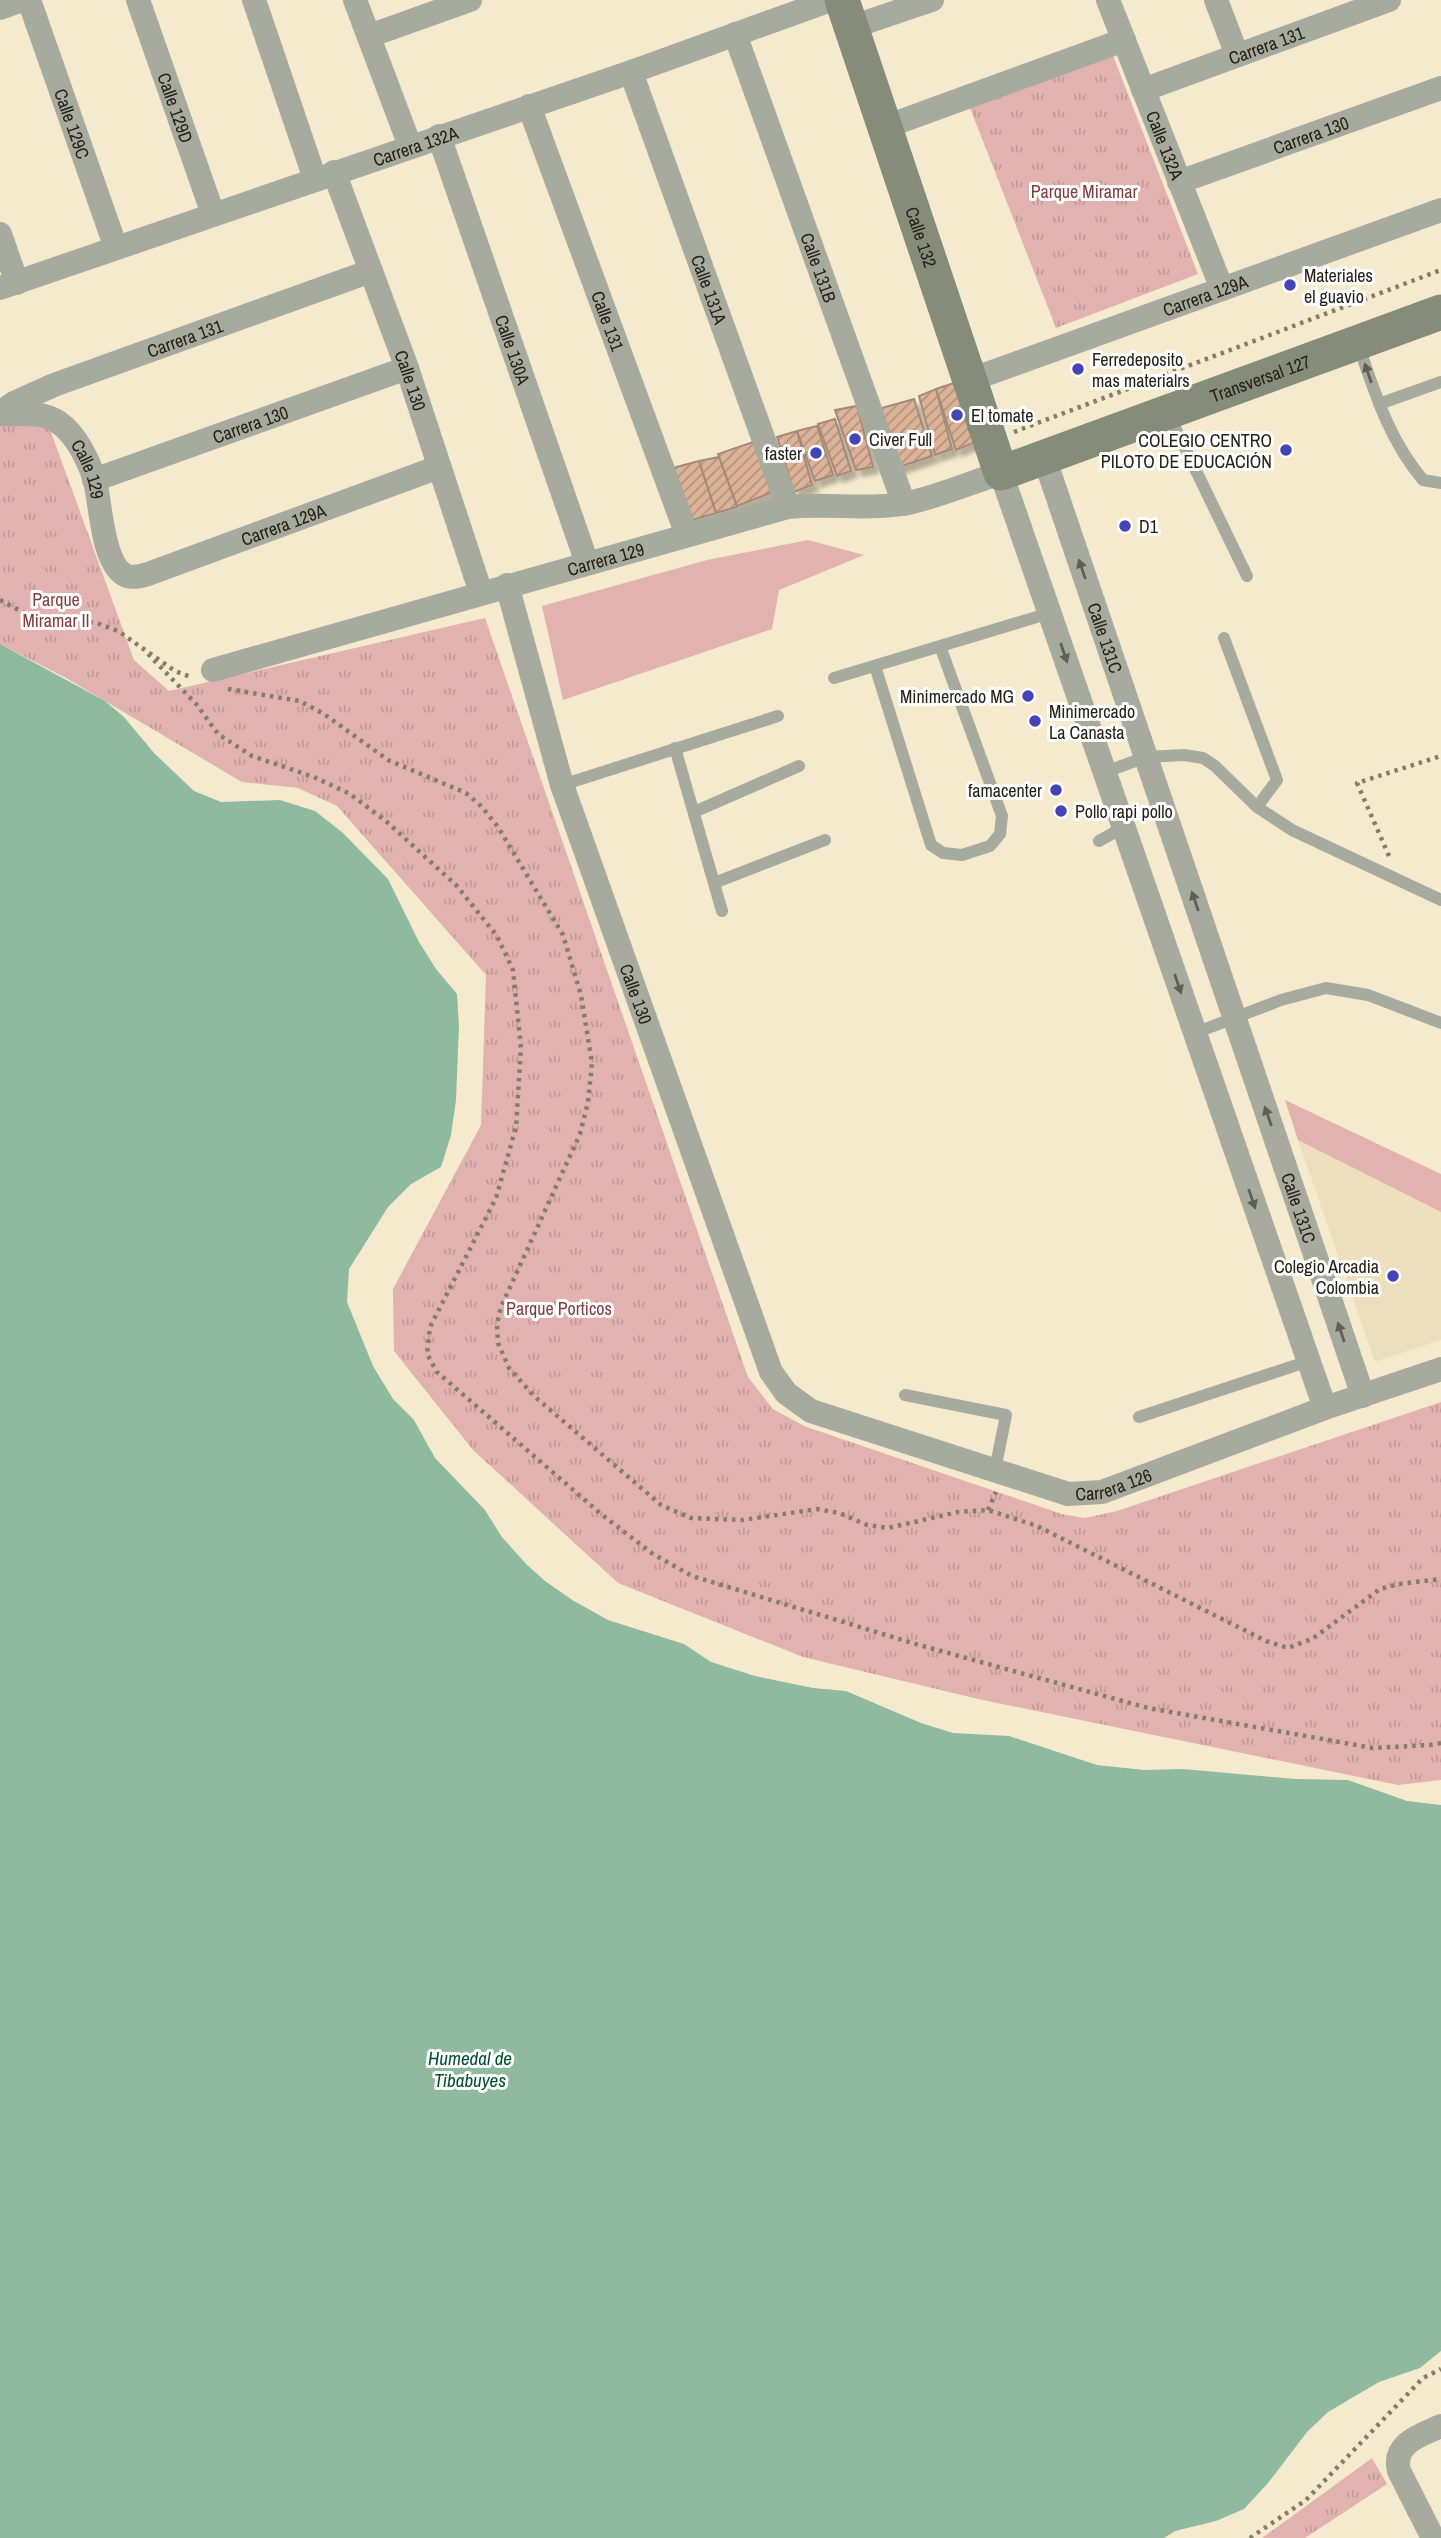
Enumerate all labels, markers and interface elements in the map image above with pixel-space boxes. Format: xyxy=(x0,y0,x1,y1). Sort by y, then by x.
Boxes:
street label: Carrera 131 xyxy=(1225,19,1308,70)
street label: Calle 129D xyxy=(152,69,200,146)
street label: Calle 129C xyxy=(48,85,96,162)
street label: Calle 132A xyxy=(1140,107,1190,183)
street label: Carrera 130 xyxy=(1269,110,1352,160)
street label: Carrera 132A xyxy=(369,120,461,172)
park label: Parque Miramar xyxy=(1031,179,1137,204)
street label: Calle 132 xyxy=(900,203,943,271)
street label: Calle 131B xyxy=(795,229,843,306)
street label: Calle 131A xyxy=(685,251,733,328)
place label: Materiales el guavio xyxy=(1304,263,1373,309)
street label: Carrera 129A xyxy=(1159,268,1251,322)
marker: Materiales el guavio xyxy=(1282,277,1298,293)
street label: Calle 131 xyxy=(586,287,631,355)
street label: Calle 130A xyxy=(489,311,537,388)
street label: Carrera 131 xyxy=(143,313,227,363)
street label: Calle 130 xyxy=(389,346,433,414)
place label: Ferredeposito mas materialrs xyxy=(1092,347,1190,393)
street label: Transversal 127 xyxy=(1206,348,1314,408)
marker: Ferredeposito mas materialrs xyxy=(1070,361,1086,377)
one-way arrow xyxy=(1362,363,1373,384)
street label: Carrera 130 xyxy=(209,399,292,449)
place label: El tomate xyxy=(971,403,1033,428)
marker: El tomate xyxy=(949,407,965,423)
place label: Civer Full xyxy=(869,427,932,452)
place label: COLEGIO CENTRO PILOTO DE EDUCACIÓN xyxy=(1101,428,1272,474)
marker: Civer Full xyxy=(847,431,863,447)
street label: Calle 129 xyxy=(66,434,111,500)
place label: faster xyxy=(765,441,802,466)
marker: COLEGIO CENTRO PILOTO DE EDUCACIÓN xyxy=(1278,442,1294,458)
marker: faster xyxy=(808,445,824,461)
street label: Carrera 129A xyxy=(237,497,329,551)
place label: D1 xyxy=(1139,514,1159,539)
marker: D1 xyxy=(1117,518,1133,534)
street label: Carrera 129 xyxy=(564,536,647,582)
one-way arrow xyxy=(1076,559,1087,580)
park label: Parque Miramar II xyxy=(22,587,90,633)
street label: Calle 131C xyxy=(1082,599,1129,676)
one-way arrow xyxy=(1059,642,1070,663)
place label: Minimercado MG xyxy=(900,684,1014,709)
marker: Minimercado MG xyxy=(1020,688,1036,704)
place label: Minimercado La Canasta xyxy=(1049,699,1135,745)
marker: Minimercado La Canasta xyxy=(1027,713,1043,729)
place label: famacenter xyxy=(968,778,1042,803)
marker: famacenter xyxy=(1048,782,1064,798)
place label: Pollo rapi pollo xyxy=(1075,799,1173,824)
marker: Pollo rapi pollo xyxy=(1053,803,1069,819)
one-way arrow xyxy=(1189,890,1199,911)
street label: Calle 130 xyxy=(614,960,659,1027)
one-way arrow xyxy=(1173,973,1184,994)
one-way arrow xyxy=(1262,1106,1272,1127)
street label: Calle 131C xyxy=(1275,1169,1323,1246)
one-way arrow xyxy=(1247,1188,1258,1209)
place label: Colegio Arcadia Colombia xyxy=(1274,1254,1379,1300)
marker: Colegio Arcadia Colombia xyxy=(1385,1268,1401,1284)
park label: Parque Porticos xyxy=(506,1296,612,1321)
one-way arrow xyxy=(1335,1321,1346,1342)
street label: Carrera 126 xyxy=(1075,1462,1155,1506)
water label: Humedal de Tibabuyes xyxy=(428,2045,512,2093)

